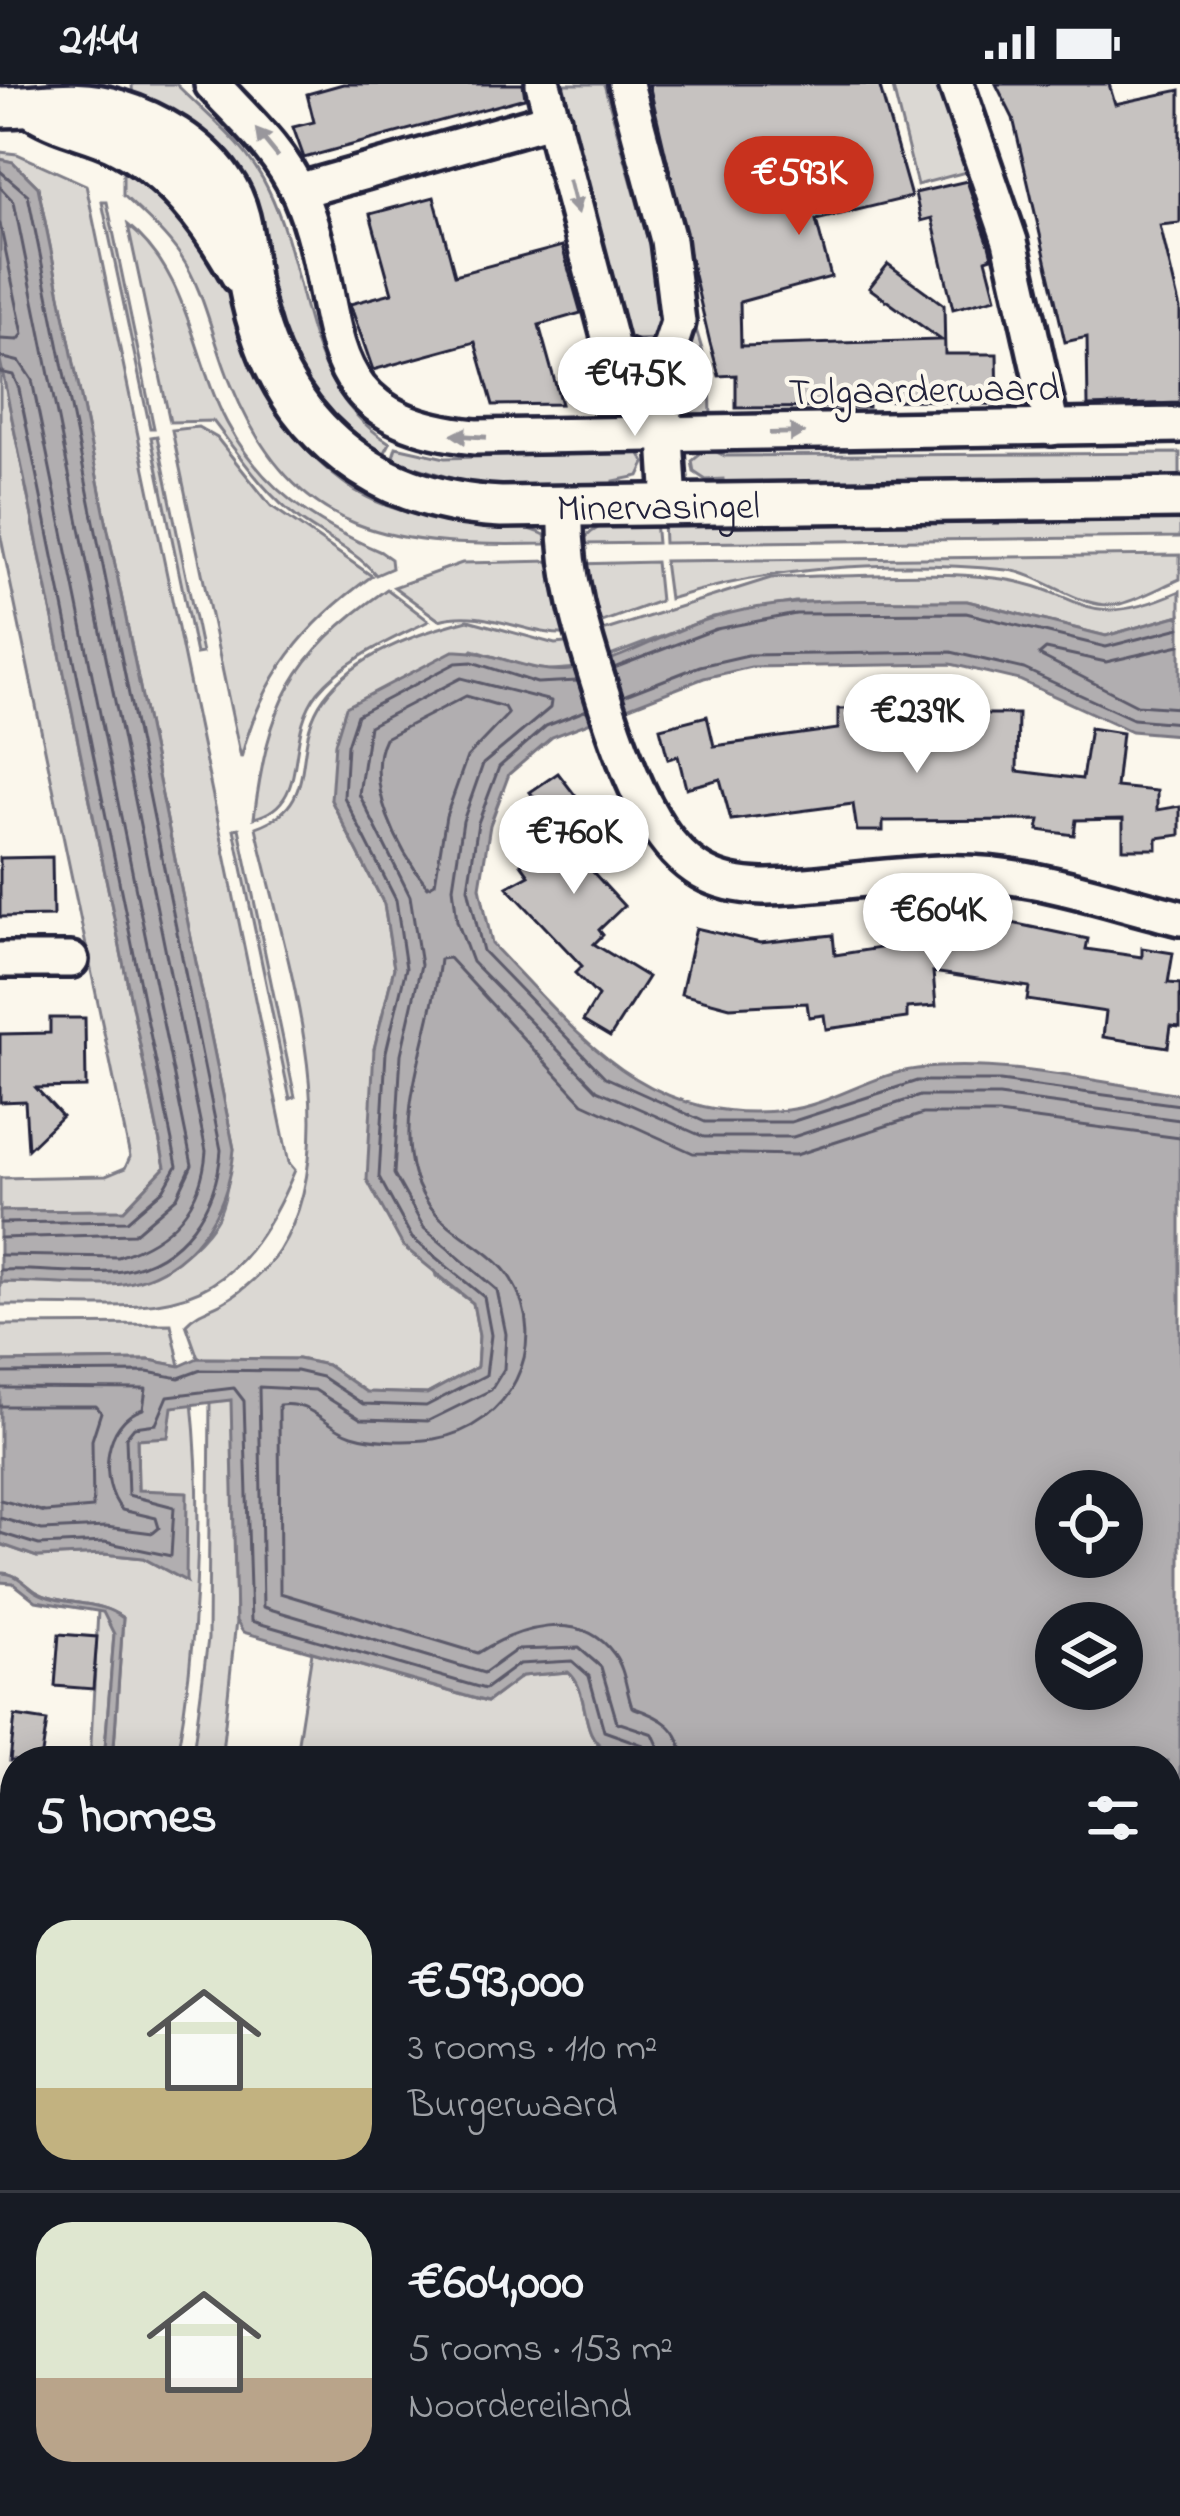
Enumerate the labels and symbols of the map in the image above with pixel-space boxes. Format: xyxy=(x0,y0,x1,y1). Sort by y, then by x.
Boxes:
one-way arrow xyxy=(255,128,280,159)
pin: €593K xyxy=(715,136,883,238)
one-way arrow xyxy=(564,179,583,216)
pin: €475K xyxy=(551,337,719,439)
street label: Tolgaarderwaard xyxy=(788,362,1060,423)
one-way arrow xyxy=(769,423,807,442)
one-way arrow xyxy=(450,426,487,445)
street label: Minervasingel xyxy=(556,480,760,539)
pin: €239K xyxy=(833,674,1001,776)
pin: €760K xyxy=(490,795,658,897)
pin: €604K xyxy=(854,873,1022,975)

